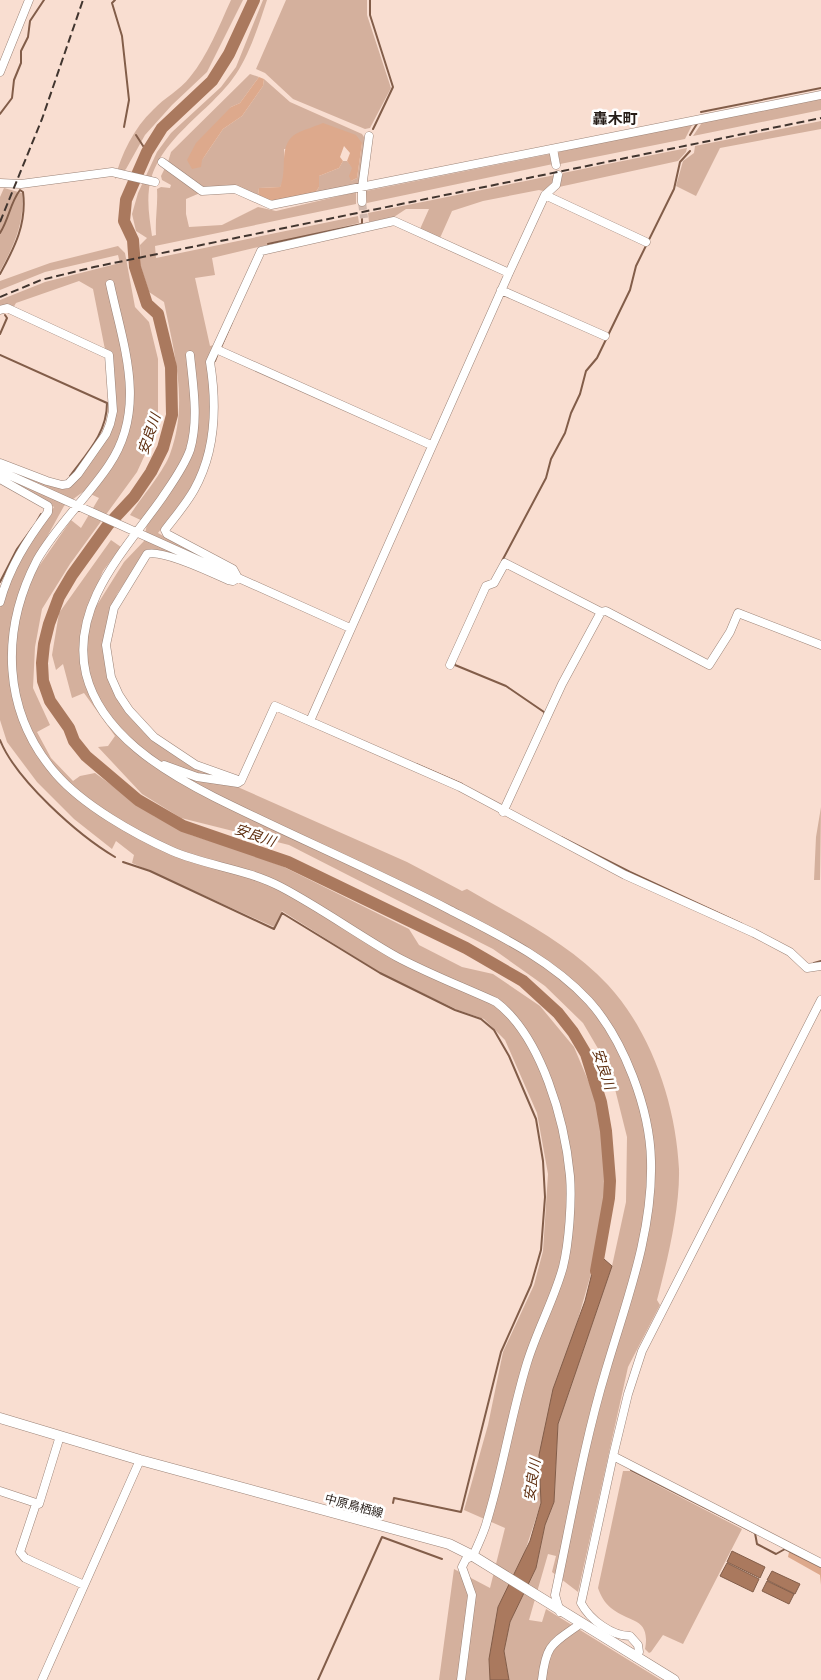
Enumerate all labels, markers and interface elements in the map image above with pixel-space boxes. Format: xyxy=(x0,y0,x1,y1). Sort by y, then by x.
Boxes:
district label: 轟木町 xyxy=(592,110,638,128)
water label: 安良川 xyxy=(135,410,164,456)
water label: 安良川 xyxy=(233,821,279,850)
water label: 安良川 xyxy=(590,1047,619,1093)
water label: 安良川 xyxy=(521,1456,543,1502)
street label: 中原鳥栖線 xyxy=(323,1491,385,1521)

